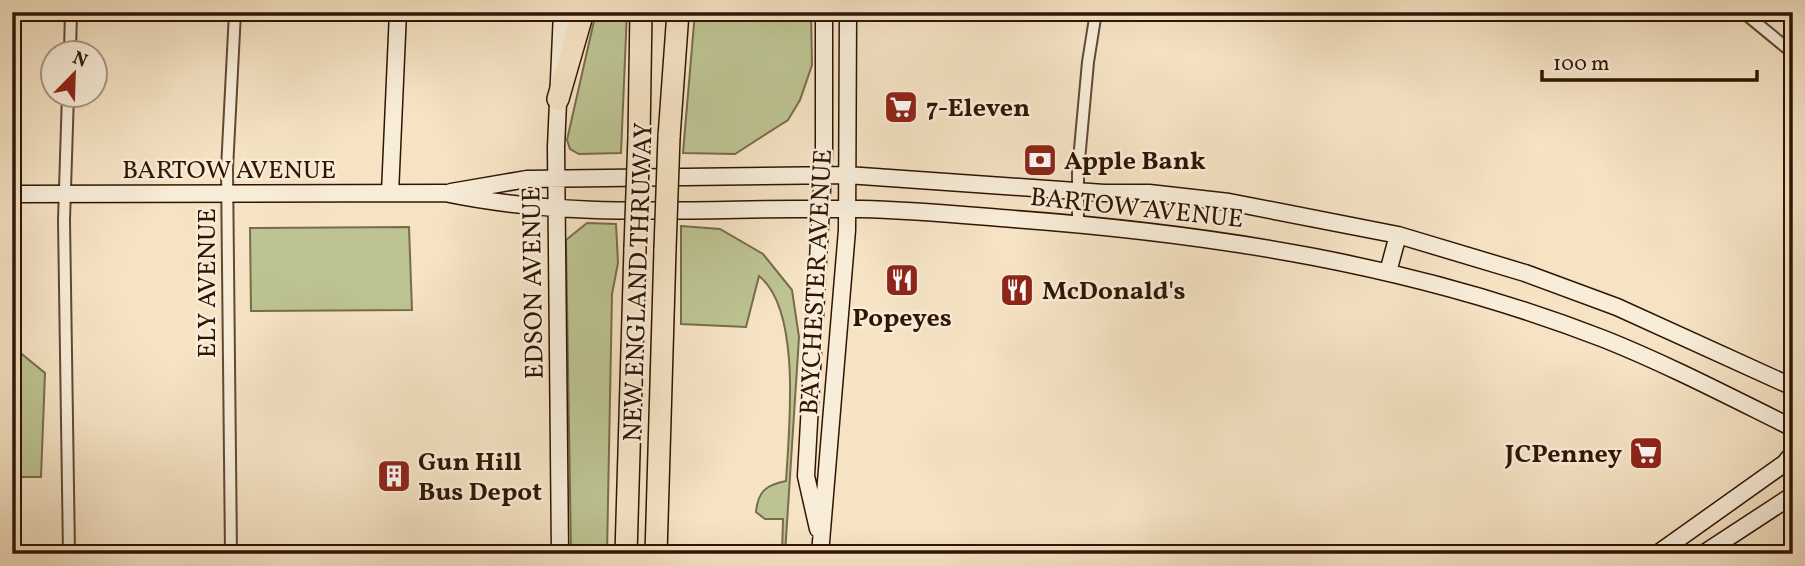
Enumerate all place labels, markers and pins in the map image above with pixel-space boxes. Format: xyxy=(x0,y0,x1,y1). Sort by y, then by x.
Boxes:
supermarket icon: 7-Eleven xyxy=(882,88,920,126)
place label: 7-Eleven xyxy=(926,91,1030,127)
bank icon: Apple Bank xyxy=(1021,141,1059,179)
place label: Apple Bank xyxy=(1064,144,1206,180)
restaurant icon: Popeyes xyxy=(883,261,921,299)
restaurant icon: McDonald's xyxy=(998,271,1036,309)
place label: McDonald's xyxy=(1042,274,1185,310)
place label: Popeyes xyxy=(852,301,952,337)
supermarket icon: JCPenney xyxy=(1627,434,1665,472)
place label: JCPenney xyxy=(1504,437,1622,473)
place label: Gun Hill Bus Depot xyxy=(418,445,542,511)
building icon: Gun Hill Bus Depot xyxy=(375,457,413,495)

